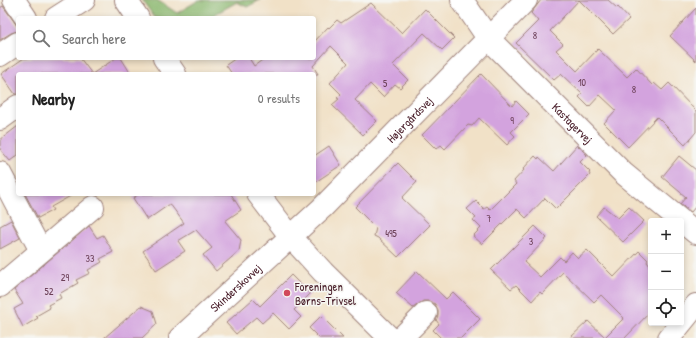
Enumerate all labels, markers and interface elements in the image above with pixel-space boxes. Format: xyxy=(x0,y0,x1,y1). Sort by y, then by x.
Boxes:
search box xyxy=(16,16,316,60)
icon: search xyxy=(30,27,52,49)
text: Search here xyxy=(62,28,126,49)
house number: 8 xyxy=(533,29,537,42)
house number: 10 xyxy=(578,76,587,89)
house number: 5 xyxy=(383,77,388,90)
house number: 8 xyxy=(632,83,636,96)
text: Nearby xyxy=(32,87,75,110)
text: 0 results xyxy=(258,89,300,107)
street label: Højergårdsvej xyxy=(382,92,436,146)
street label: Kastagervej xyxy=(549,99,597,147)
house number: 9 xyxy=(510,114,514,127)
house number: 7 xyxy=(487,212,492,225)
map controls xyxy=(648,218,684,326)
button: + xyxy=(648,218,684,254)
house number: 495 xyxy=(385,227,398,240)
house number: 3 xyxy=(529,235,534,248)
house number: 33 xyxy=(86,252,95,265)
button: − xyxy=(648,254,684,290)
street label: Skinderskovvej xyxy=(206,259,265,315)
house number: 29 xyxy=(61,271,70,284)
place label: Foreningen Børns-Trivsel xyxy=(294,278,357,309)
house number: 52 xyxy=(45,285,54,298)
marker: Foreningen Børns-Trivsel xyxy=(282,288,292,298)
button: locate xyxy=(648,290,684,326)

